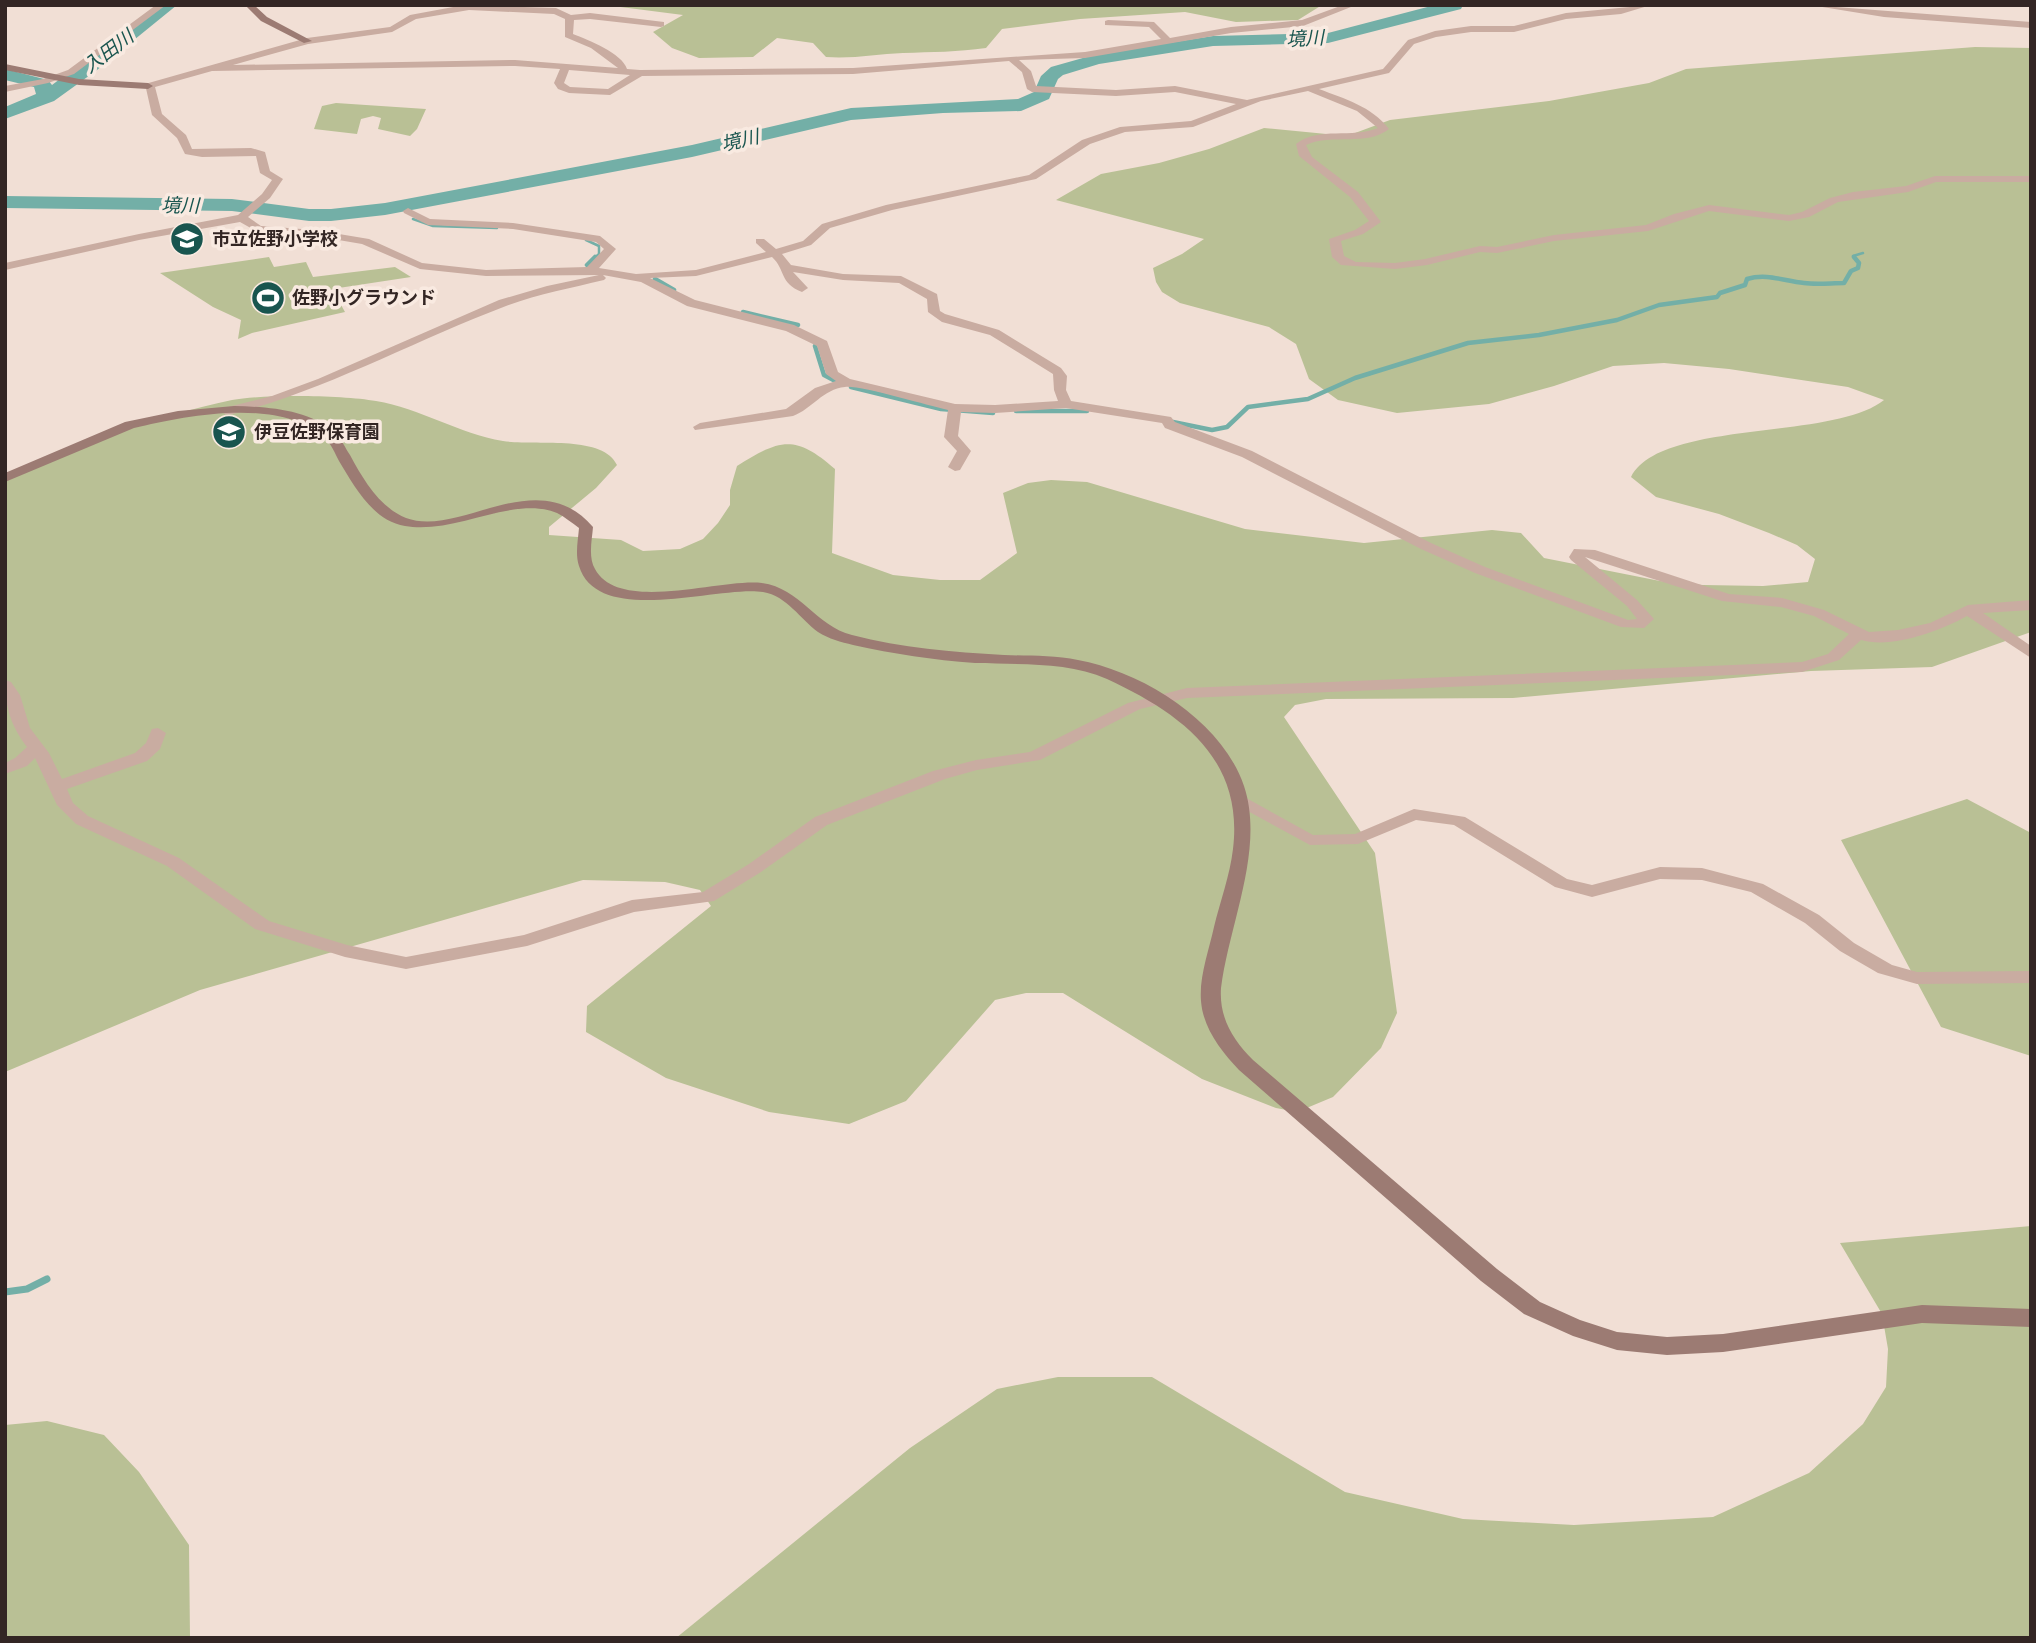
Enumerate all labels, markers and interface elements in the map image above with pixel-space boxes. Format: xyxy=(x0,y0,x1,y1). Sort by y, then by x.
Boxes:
water label: 入田川 xyxy=(79,25,140,79)
water label: 境川 xyxy=(1285,27,1327,52)
water label: 境川 xyxy=(719,126,763,157)
water label: 境川 xyxy=(161,195,201,218)
school or university icon: 市立佐野小学校 xyxy=(168,220,206,258)
place label: 市立佐野小学校 xyxy=(212,229,338,250)
sports icon: 佐野小グラウンド xyxy=(249,279,287,317)
place label: 佐野小グラウンド xyxy=(292,288,436,309)
school or university icon: 伊豆佐野保育園 xyxy=(210,413,248,451)
place label: 伊豆佐野保育園 xyxy=(254,422,380,443)

